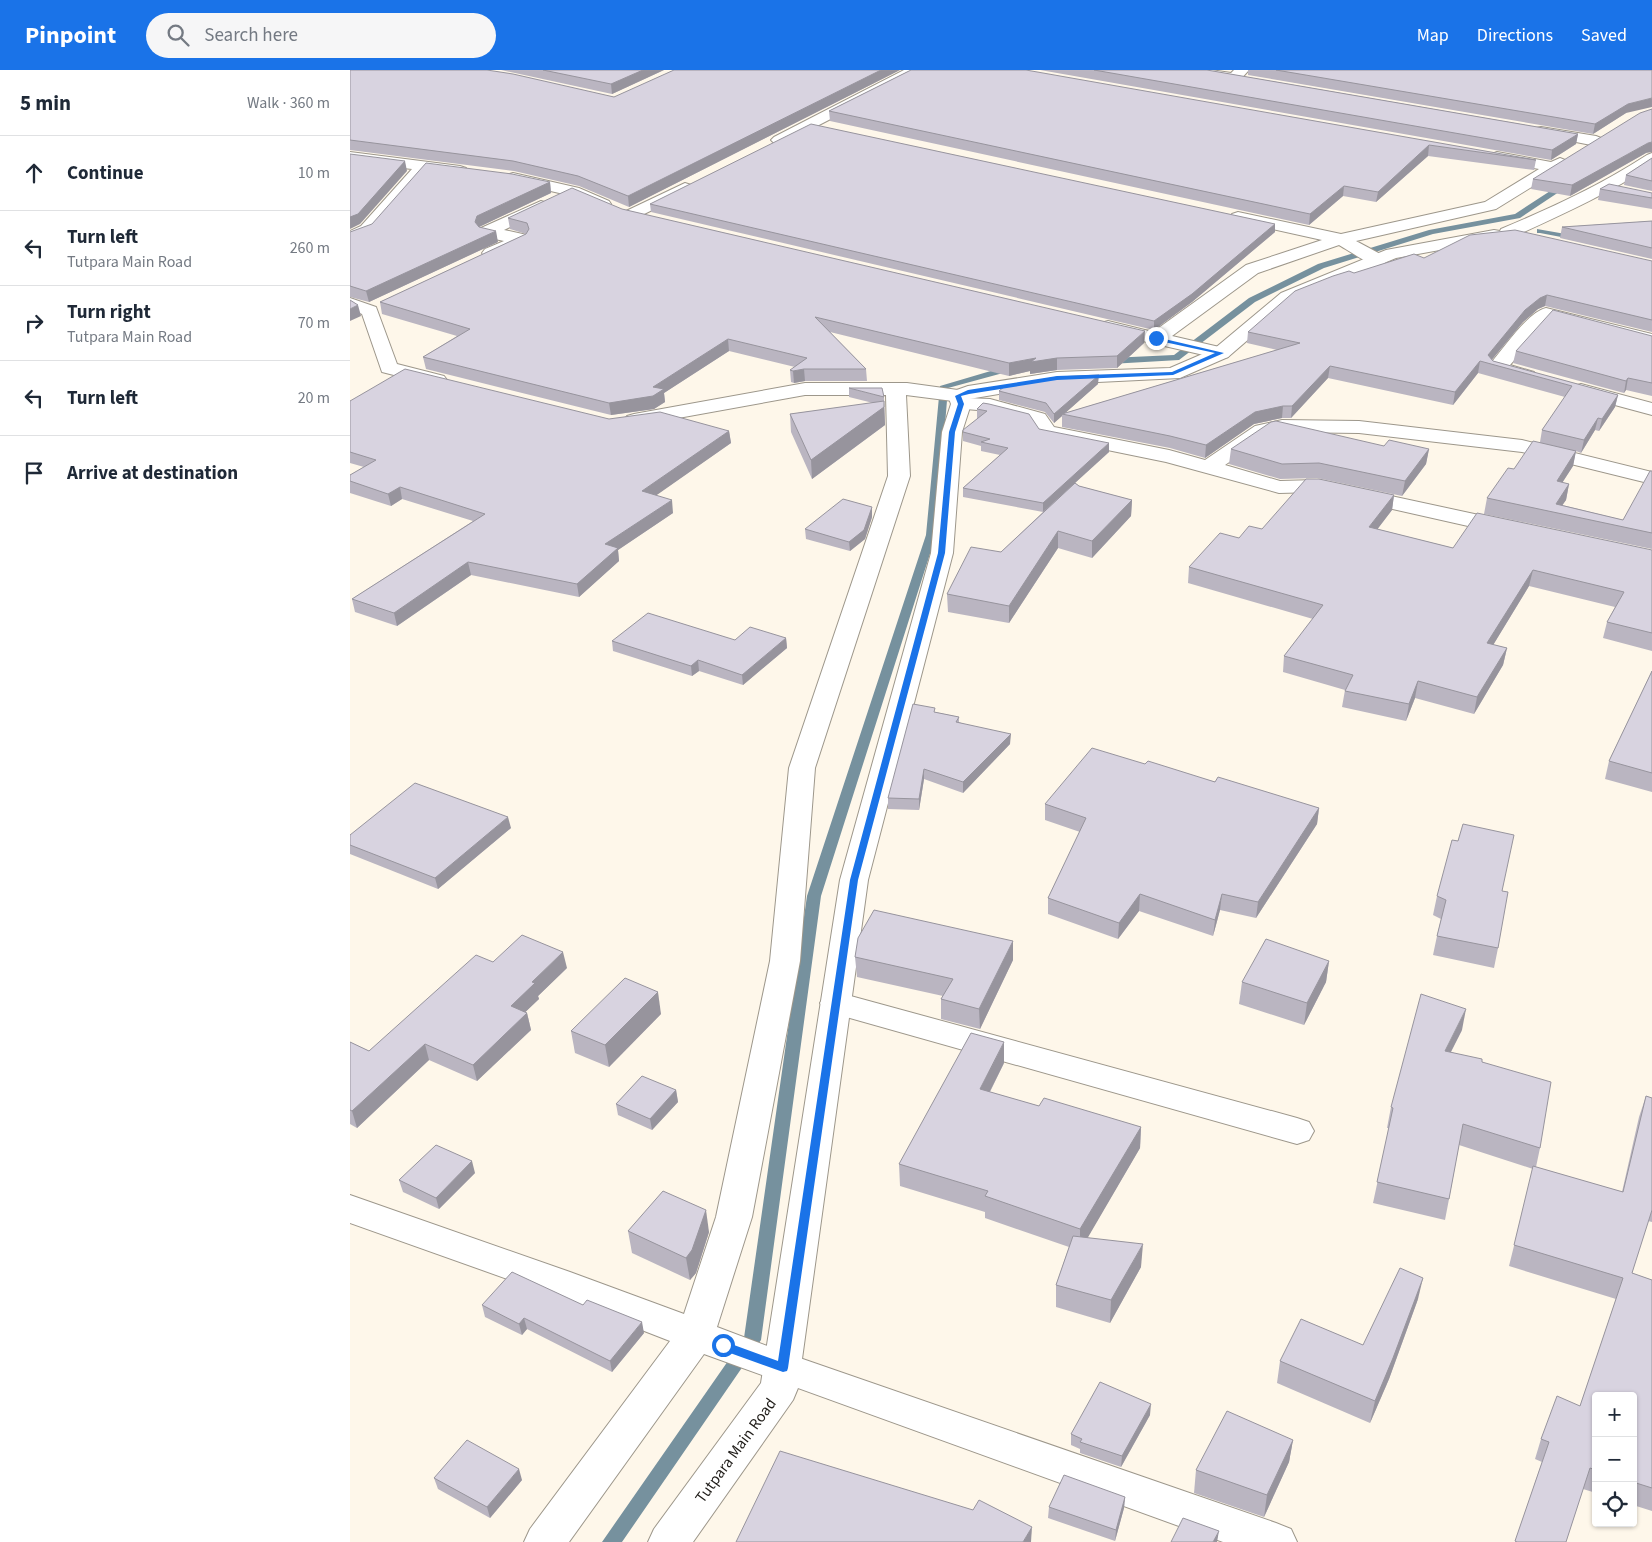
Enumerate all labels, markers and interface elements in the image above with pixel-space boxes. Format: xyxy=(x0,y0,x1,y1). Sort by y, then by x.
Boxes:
search box xyxy=(146,13,496,58)
text: Pinpoint xyxy=(25,18,116,53)
icon: search xyxy=(164,21,192,49)
text: Search here xyxy=(204,22,298,49)
text: Map xyxy=(1417,23,1449,48)
text: Directions xyxy=(1477,23,1553,48)
text: Saved xyxy=(1581,23,1627,48)
text: 5 min xyxy=(20,88,71,118)
text: Walk · 360 m xyxy=(247,92,330,114)
icon: ahead xyxy=(20,159,48,187)
text: Continue xyxy=(67,160,144,187)
text: 10 m xyxy=(298,162,330,184)
text: Turn left xyxy=(67,224,138,251)
icon: left xyxy=(20,234,48,262)
text: 260 m xyxy=(290,237,330,259)
text: Tutpara Main Road xyxy=(67,251,192,273)
text: Turn right xyxy=(67,299,151,326)
icon: right xyxy=(20,309,48,337)
text: 70 m xyxy=(298,312,330,334)
text: Tutpara Main Road xyxy=(67,326,192,348)
route end xyxy=(1145,327,1168,350)
icon: left xyxy=(20,384,48,412)
text: Turn left xyxy=(67,385,138,412)
text: 20 m xyxy=(298,387,330,409)
icon: arrive xyxy=(20,459,48,487)
text: Arrive at destination xyxy=(67,460,238,487)
route start xyxy=(712,1334,735,1357)
map controls xyxy=(1592,1392,1637,1527)
button: + xyxy=(1592,1392,1637,1437)
street label: Tutpara Main Road xyxy=(690,1394,781,1508)
button: − xyxy=(1592,1437,1637,1482)
button: locate xyxy=(1592,1482,1637,1527)

